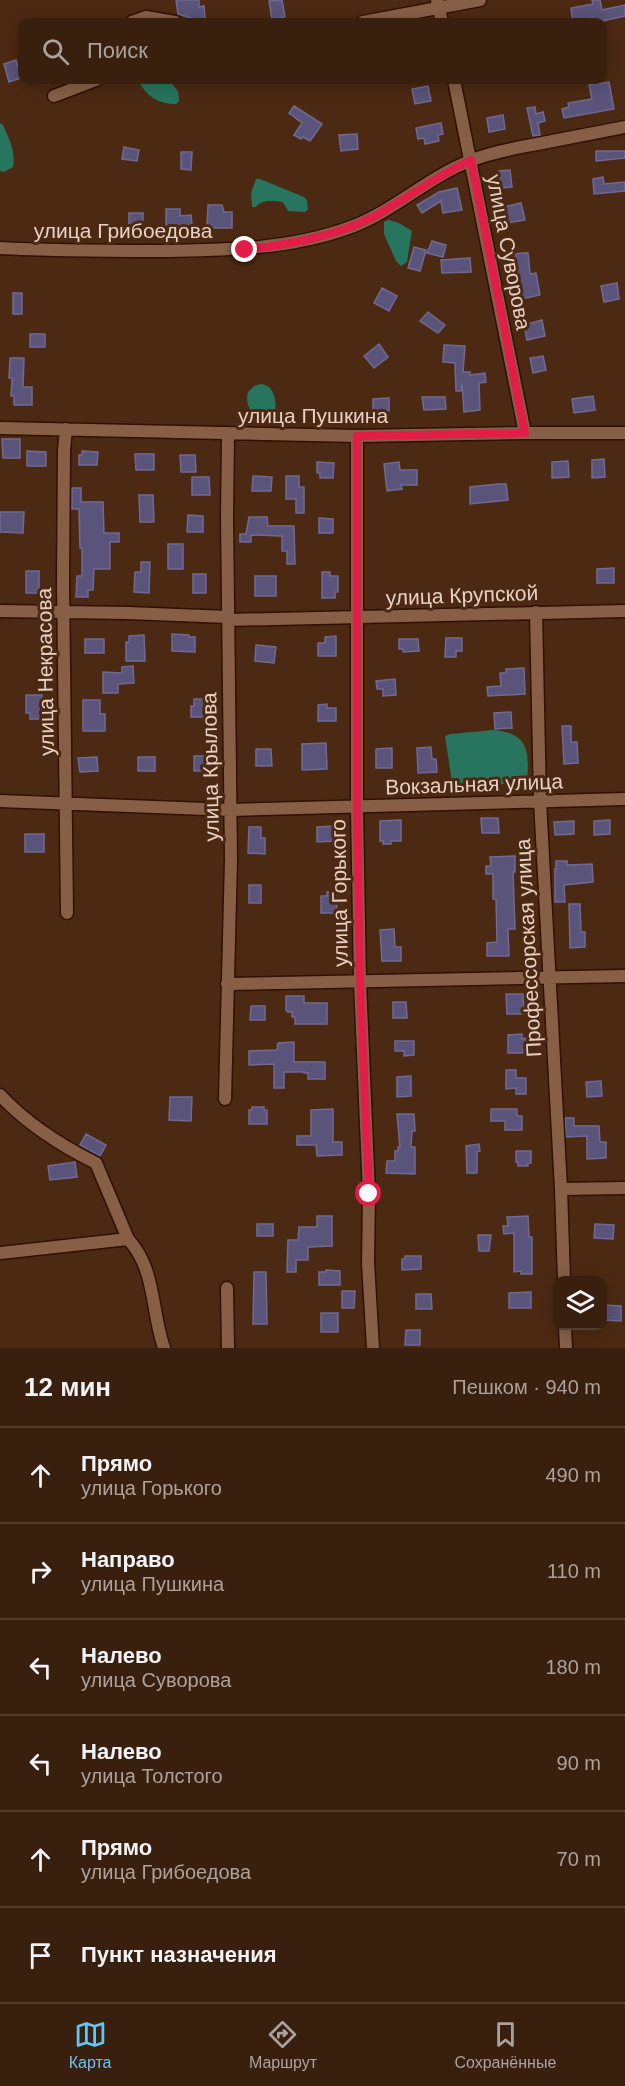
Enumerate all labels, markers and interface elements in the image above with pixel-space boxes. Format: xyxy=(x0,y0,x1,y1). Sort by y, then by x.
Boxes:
search box xyxy=(18,18,607,84)
icon: search xyxy=(39,35,72,68)
text: Поиск xyxy=(87,38,148,63)
street label: улица Суворова xyxy=(483,172,535,332)
street label: улица Грибоедова xyxy=(34,219,213,242)
route end xyxy=(231,236,257,262)
street label: улица Пушкина xyxy=(238,404,388,427)
street label: улица Крупской xyxy=(385,581,539,609)
street label: улица Некрасова xyxy=(32,588,58,756)
street label: улица Крылова xyxy=(197,692,223,842)
street label: Вокзальная улица xyxy=(385,769,564,799)
street label: улица Горького xyxy=(326,819,352,967)
street label: Профессорская улица xyxy=(511,838,545,1058)
route start xyxy=(355,1180,381,1206)
map controls xyxy=(553,1276,607,1330)
button: layers xyxy=(553,1276,607,1330)
text: 12 мин xyxy=(24,1372,111,1402)
text: Пешком · 940 m xyxy=(452,1376,601,1398)
text: Прямо xyxy=(81,1451,152,1476)
icon: ahead xyxy=(24,1459,57,1492)
text: 490 m xyxy=(545,1464,601,1486)
text: улица Горького xyxy=(81,1477,222,1499)
text: Направо xyxy=(81,1547,175,1572)
icon: right xyxy=(24,1555,57,1588)
text: 110 m xyxy=(547,1560,601,1582)
text: улица Пушкина xyxy=(81,1573,224,1595)
text: Налево xyxy=(81,1643,162,1668)
icon: left xyxy=(24,1651,57,1684)
text: 180 m xyxy=(545,1656,601,1678)
text: улица Суворова xyxy=(81,1669,231,1691)
text: Налево xyxy=(81,1739,162,1764)
icon: left xyxy=(24,1747,57,1780)
text: 90 m xyxy=(557,1752,601,1774)
text: улица Толстого xyxy=(81,1765,223,1787)
text: Прямо xyxy=(81,1835,152,1860)
icon: ahead xyxy=(24,1843,57,1876)
text: 70 m xyxy=(557,1848,601,1870)
text: улица Грибоедова xyxy=(81,1861,251,1883)
icon: arrive xyxy=(24,1939,57,1972)
text: Пункт назначения xyxy=(81,1942,277,1967)
tab: Карта xyxy=(69,2018,112,2072)
tab: Маршрут xyxy=(249,2018,317,2072)
tab: Сохранённые xyxy=(454,2018,556,2072)

